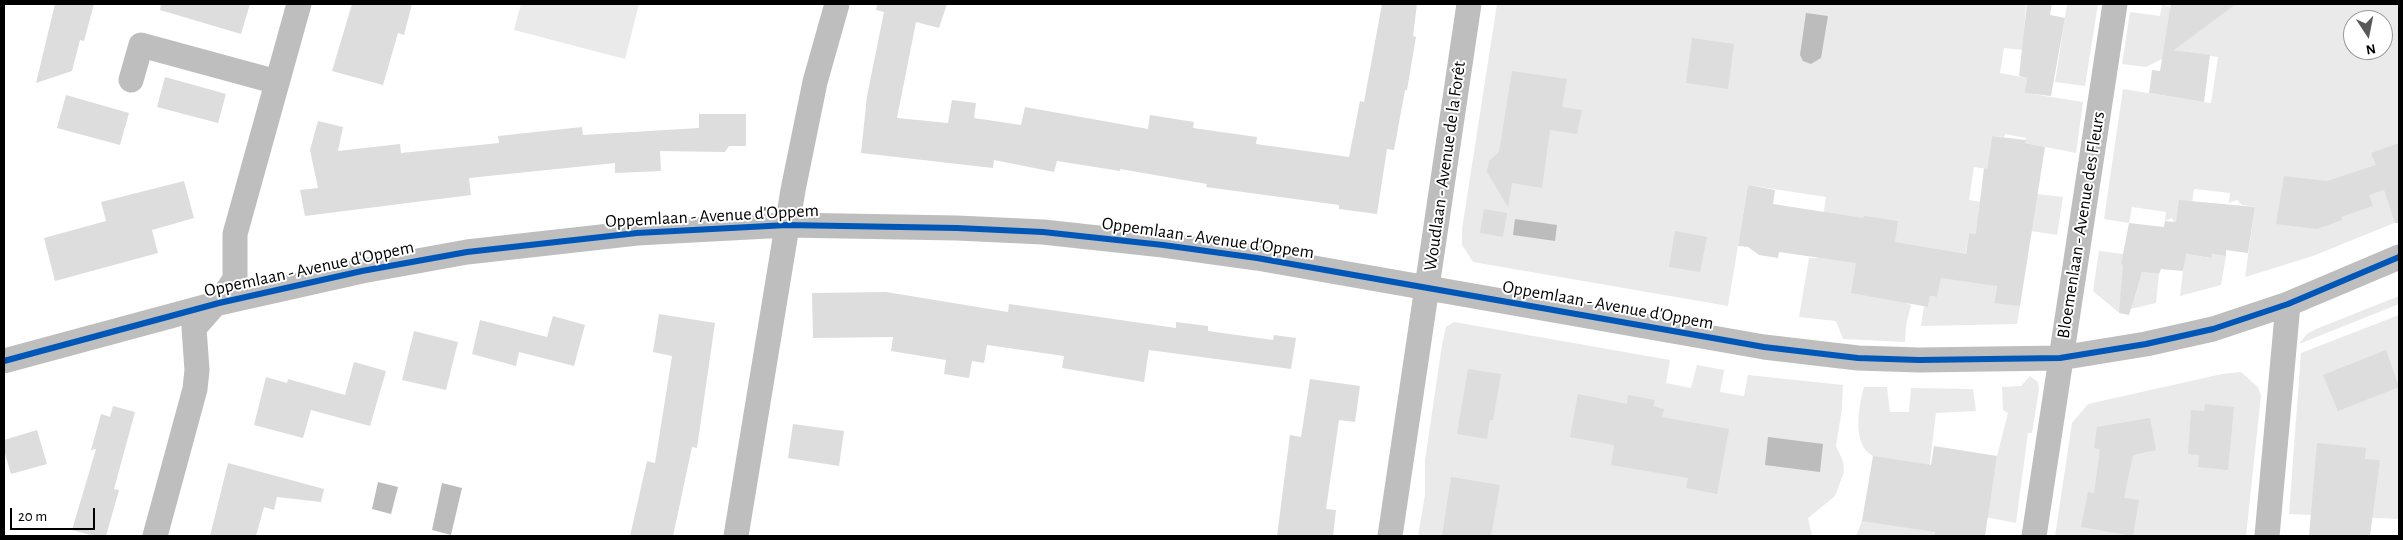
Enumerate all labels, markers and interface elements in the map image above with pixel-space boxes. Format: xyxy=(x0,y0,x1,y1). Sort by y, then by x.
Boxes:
north arrow xyxy=(2343,10,2393,60)
text: N xyxy=(2365,41,2377,57)
street label: Woudlaan - Avenue de la Forêt xyxy=(1420,60,1470,272)
street label: Bloemenlaan - Avenue des Fleurs xyxy=(2052,110,2110,340)
street label: Oppemlaan - Avenue d'Oppem xyxy=(605,200,819,232)
street label: Oppemlaan - Avenue d'Oppem xyxy=(1101,212,1315,264)
street label: Oppemlaan - Avenue d'Oppem xyxy=(202,236,416,302)
street label: Oppemlaan - Avenue d'Oppem xyxy=(1501,276,1715,334)
scale bar xyxy=(12,498,98,530)
text: 20 m xyxy=(18,509,47,524)

